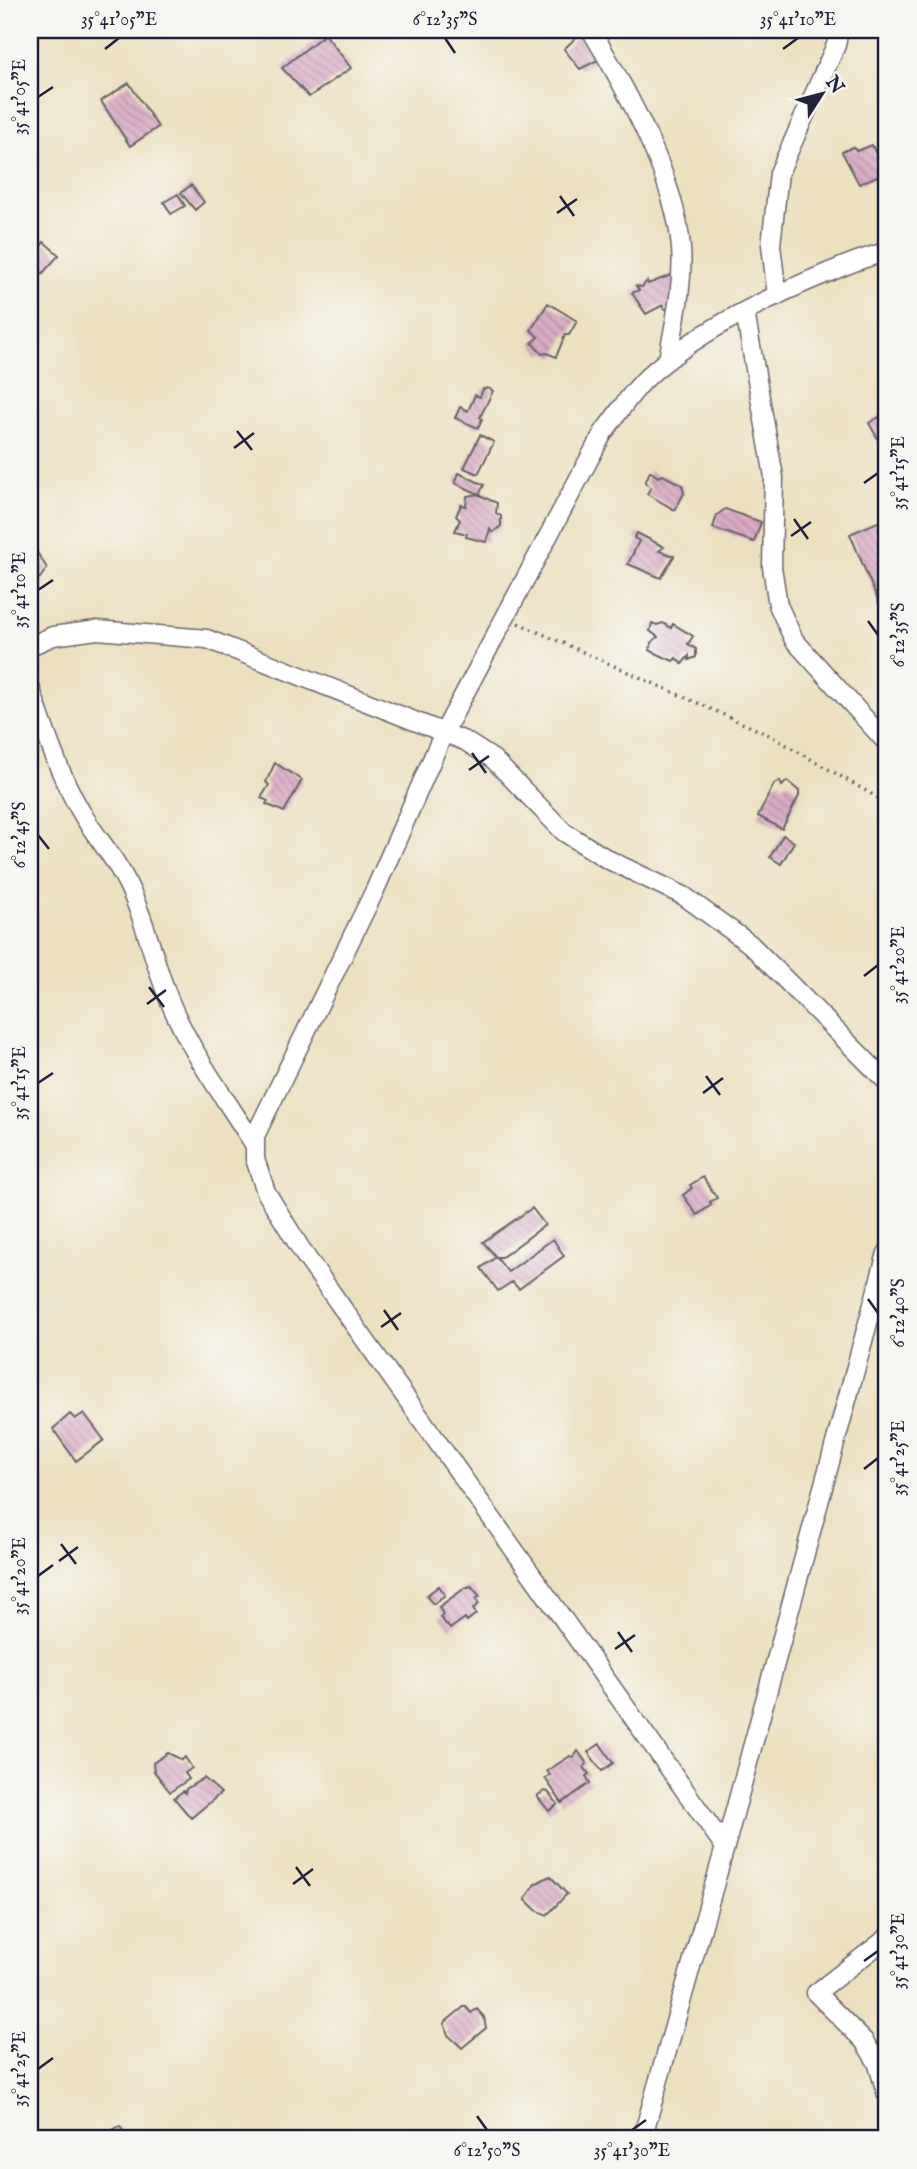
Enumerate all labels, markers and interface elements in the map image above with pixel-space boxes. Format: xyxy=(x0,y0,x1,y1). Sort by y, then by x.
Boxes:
text: 35°41'05"E xyxy=(81,9,157,32)
text: 6°12'35"S xyxy=(413,9,477,32)
text: 35°41'10"E xyxy=(760,9,836,32)
text: 35°41'05"E xyxy=(9,59,32,135)
north arrow xyxy=(788,60,858,130)
text: N xyxy=(819,71,849,99)
text: 35°41'15"E xyxy=(888,436,911,510)
text: 35°41'10"E xyxy=(9,552,32,628)
text: 6°12'35"S xyxy=(888,603,911,667)
text: 6°12'45"S xyxy=(9,802,32,868)
text: 35°41'20"E xyxy=(888,926,911,1004)
text: 35°41'15"E xyxy=(9,1046,32,1120)
text: 6°12'40"S xyxy=(888,1278,911,1348)
text: 35°41'25"E xyxy=(888,1420,911,1496)
text: 35°41'20"E xyxy=(9,1537,32,1615)
text: 35°41'30"E xyxy=(888,1913,911,1989)
text: 35°41'25"E xyxy=(9,2031,32,2107)
text: 6°12'50"S xyxy=(454,2140,520,2163)
text: 35°41'30"E xyxy=(594,2140,670,2163)

